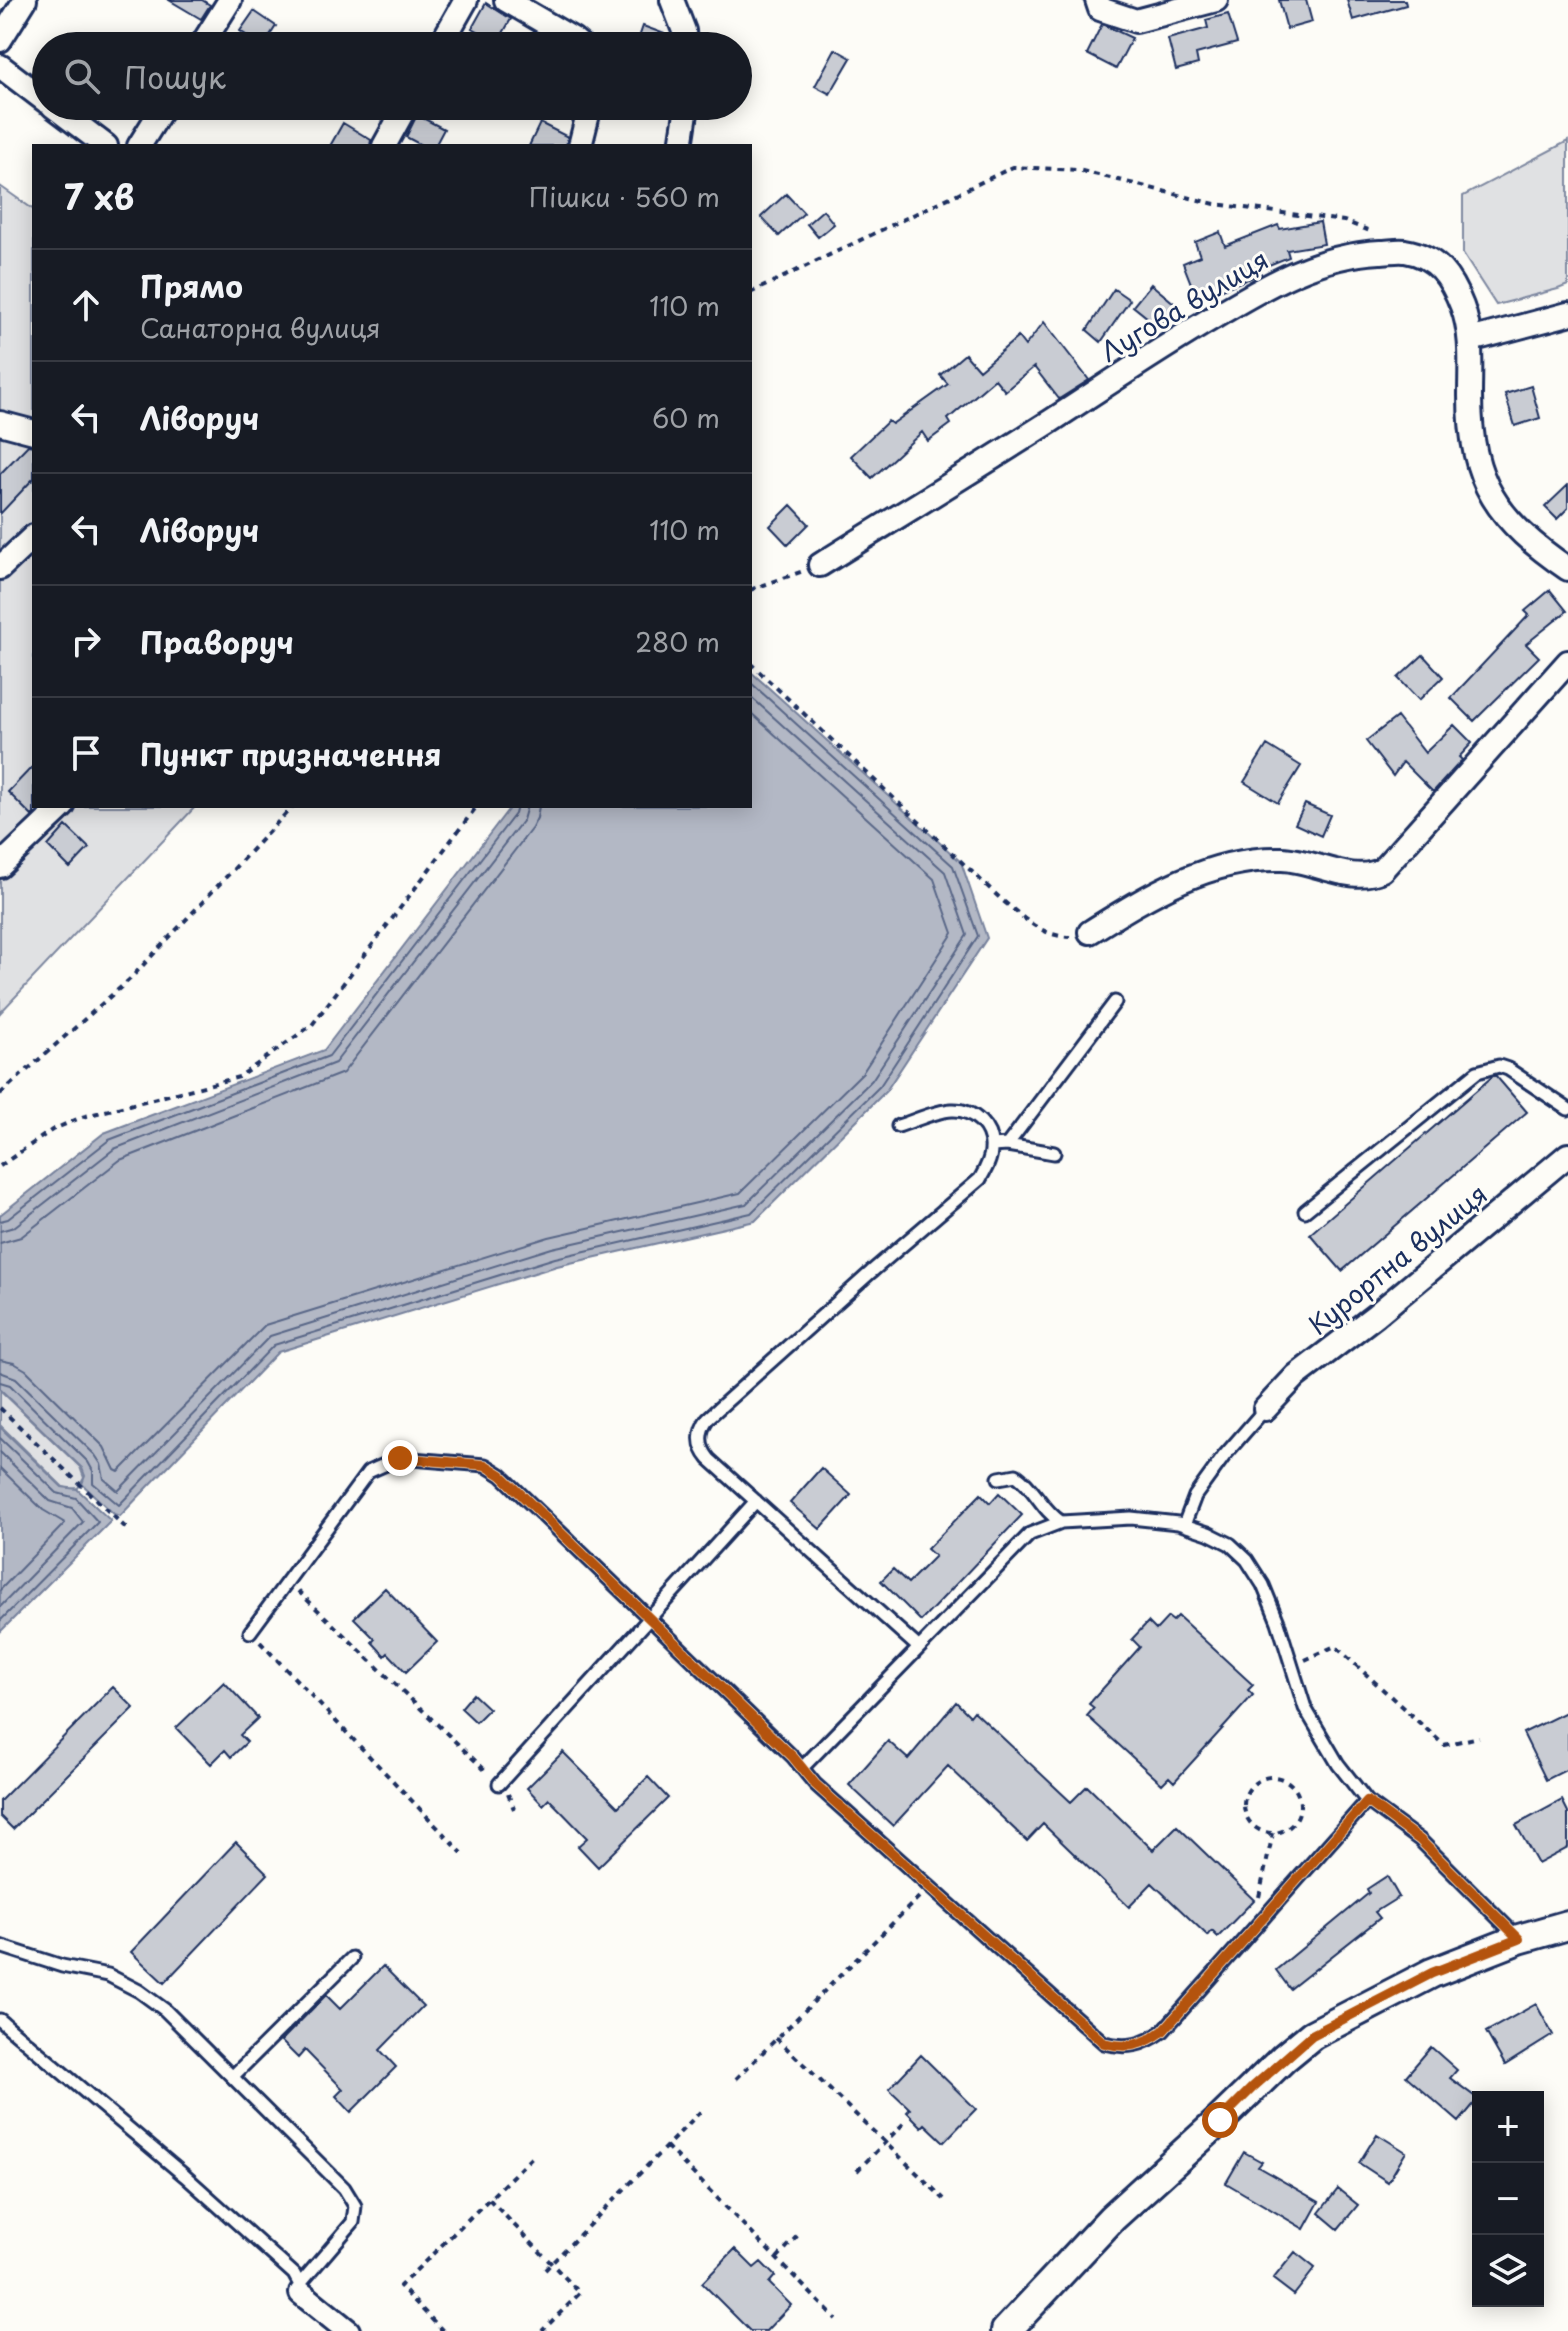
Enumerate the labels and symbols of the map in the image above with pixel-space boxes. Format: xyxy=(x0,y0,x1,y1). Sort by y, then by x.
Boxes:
street label: Лугова вулиця xyxy=(1093,239,1275,371)
street label: Курортна вулиця xyxy=(1299,1174,1495,1344)
route end xyxy=(382,1440,418,1476)
route start xyxy=(1202,2102,1238,2138)

